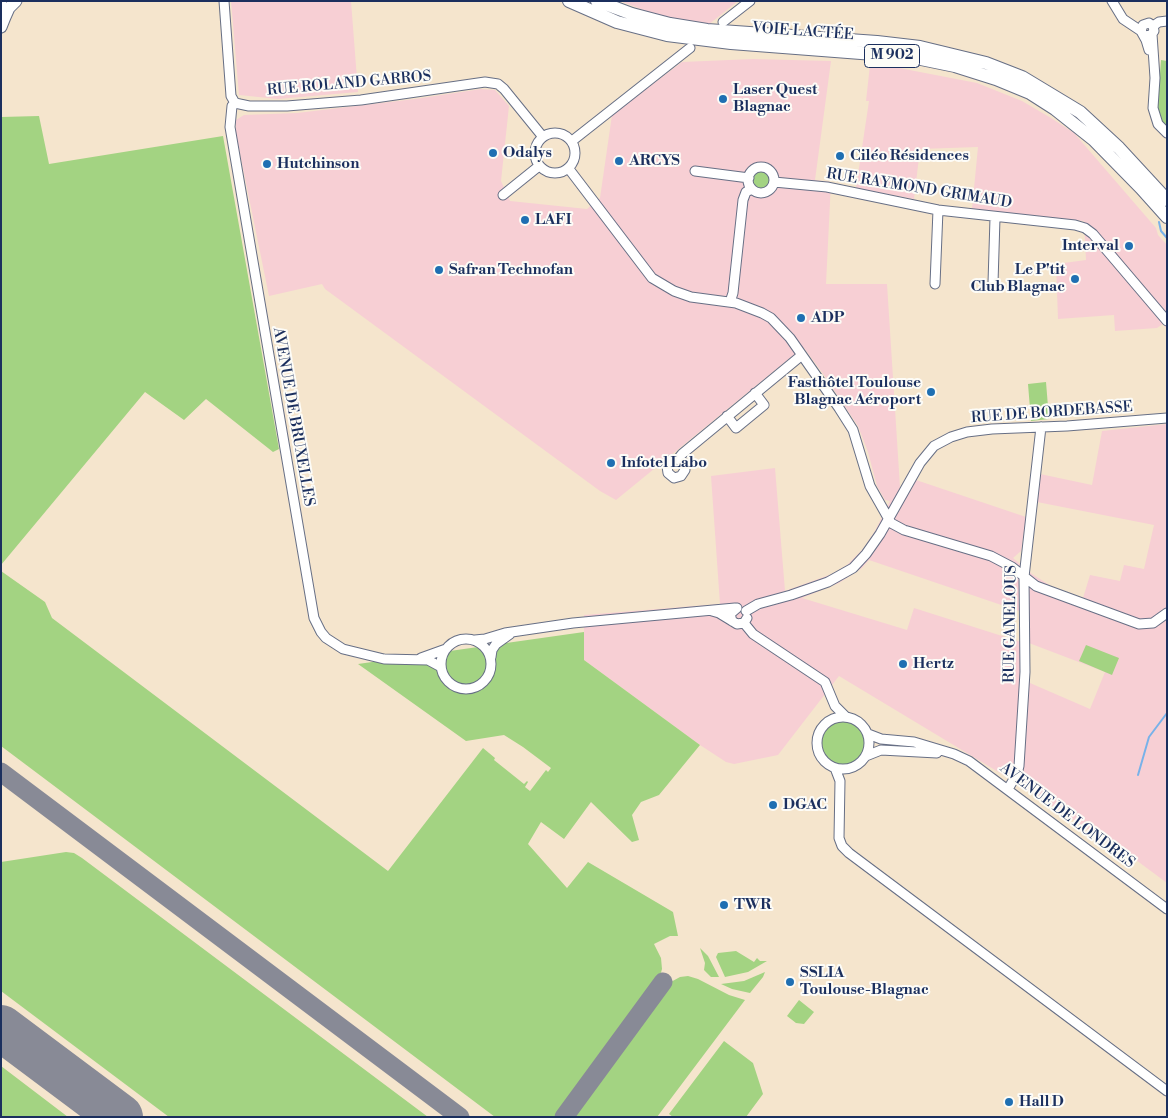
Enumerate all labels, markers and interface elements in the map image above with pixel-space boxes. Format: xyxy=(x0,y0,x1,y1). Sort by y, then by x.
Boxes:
street label: VOIE LACTÉE xyxy=(751,19,855,45)
road number: M 902 xyxy=(864,44,920,68)
street label: RUE ROLAND GARROS xyxy=(266,68,432,100)
place label: Laser Quest Blagnac xyxy=(733,81,817,116)
marker: Laser Quest Blagnac xyxy=(717,93,729,105)
place label: Odalys xyxy=(503,144,552,162)
marker: Odalys xyxy=(487,147,499,159)
place label: Ciléo Résidences xyxy=(850,147,969,165)
marker: Ciléo Résidences xyxy=(834,150,846,162)
place label: ARCYS xyxy=(629,152,680,170)
place label: Hutchinson xyxy=(277,155,359,173)
marker: ARCYS xyxy=(613,155,625,167)
marker: Hutchinson xyxy=(261,158,273,170)
street label: RUE RAYMOND GRIMAUD xyxy=(825,165,1013,213)
place label: LAFI xyxy=(535,211,572,229)
marker: LAFI xyxy=(519,214,531,226)
place label: Interval xyxy=(1062,237,1119,255)
marker: Interval xyxy=(1123,240,1135,252)
place label: Safran Technofan xyxy=(449,261,573,279)
place label: Le P'tit Club Blagnac xyxy=(970,261,1065,296)
marker: Safran Technofan xyxy=(433,264,445,276)
marker: Le P'tit Club Blagnac xyxy=(1069,273,1081,285)
place label: ADP xyxy=(811,309,844,327)
marker: ADP xyxy=(795,312,807,324)
street label: AVENUE DE BRUXELLES xyxy=(268,326,318,508)
place label: Fasthôtel Toulouse Blagnac Aéroport xyxy=(788,374,921,409)
marker: Fasthôtel Toulouse Blagnac Aéroport xyxy=(925,386,937,398)
street label: RUE DE BORDEBASSE xyxy=(970,398,1134,428)
place label: Infotel Labo xyxy=(621,454,707,472)
marker: Infotel Labo xyxy=(605,457,617,469)
street label: RUE GANELOUS xyxy=(1001,565,1021,683)
place label: Hertz xyxy=(913,655,954,673)
marker: Hertz xyxy=(897,658,909,670)
street label: AVENUE DE LONDRES xyxy=(996,759,1138,873)
place label: DGAC xyxy=(783,796,827,814)
marker: DGAC xyxy=(767,799,779,811)
place label: TWR xyxy=(734,896,771,914)
marker: TWR xyxy=(718,899,730,911)
place label: SSLIA Toulouse-Blagnac xyxy=(800,964,929,999)
marker: SSLIA Toulouse-Blagnac xyxy=(784,976,796,988)
place label: Hall D xyxy=(1019,1093,1064,1111)
marker: Hall D xyxy=(1003,1096,1015,1108)

